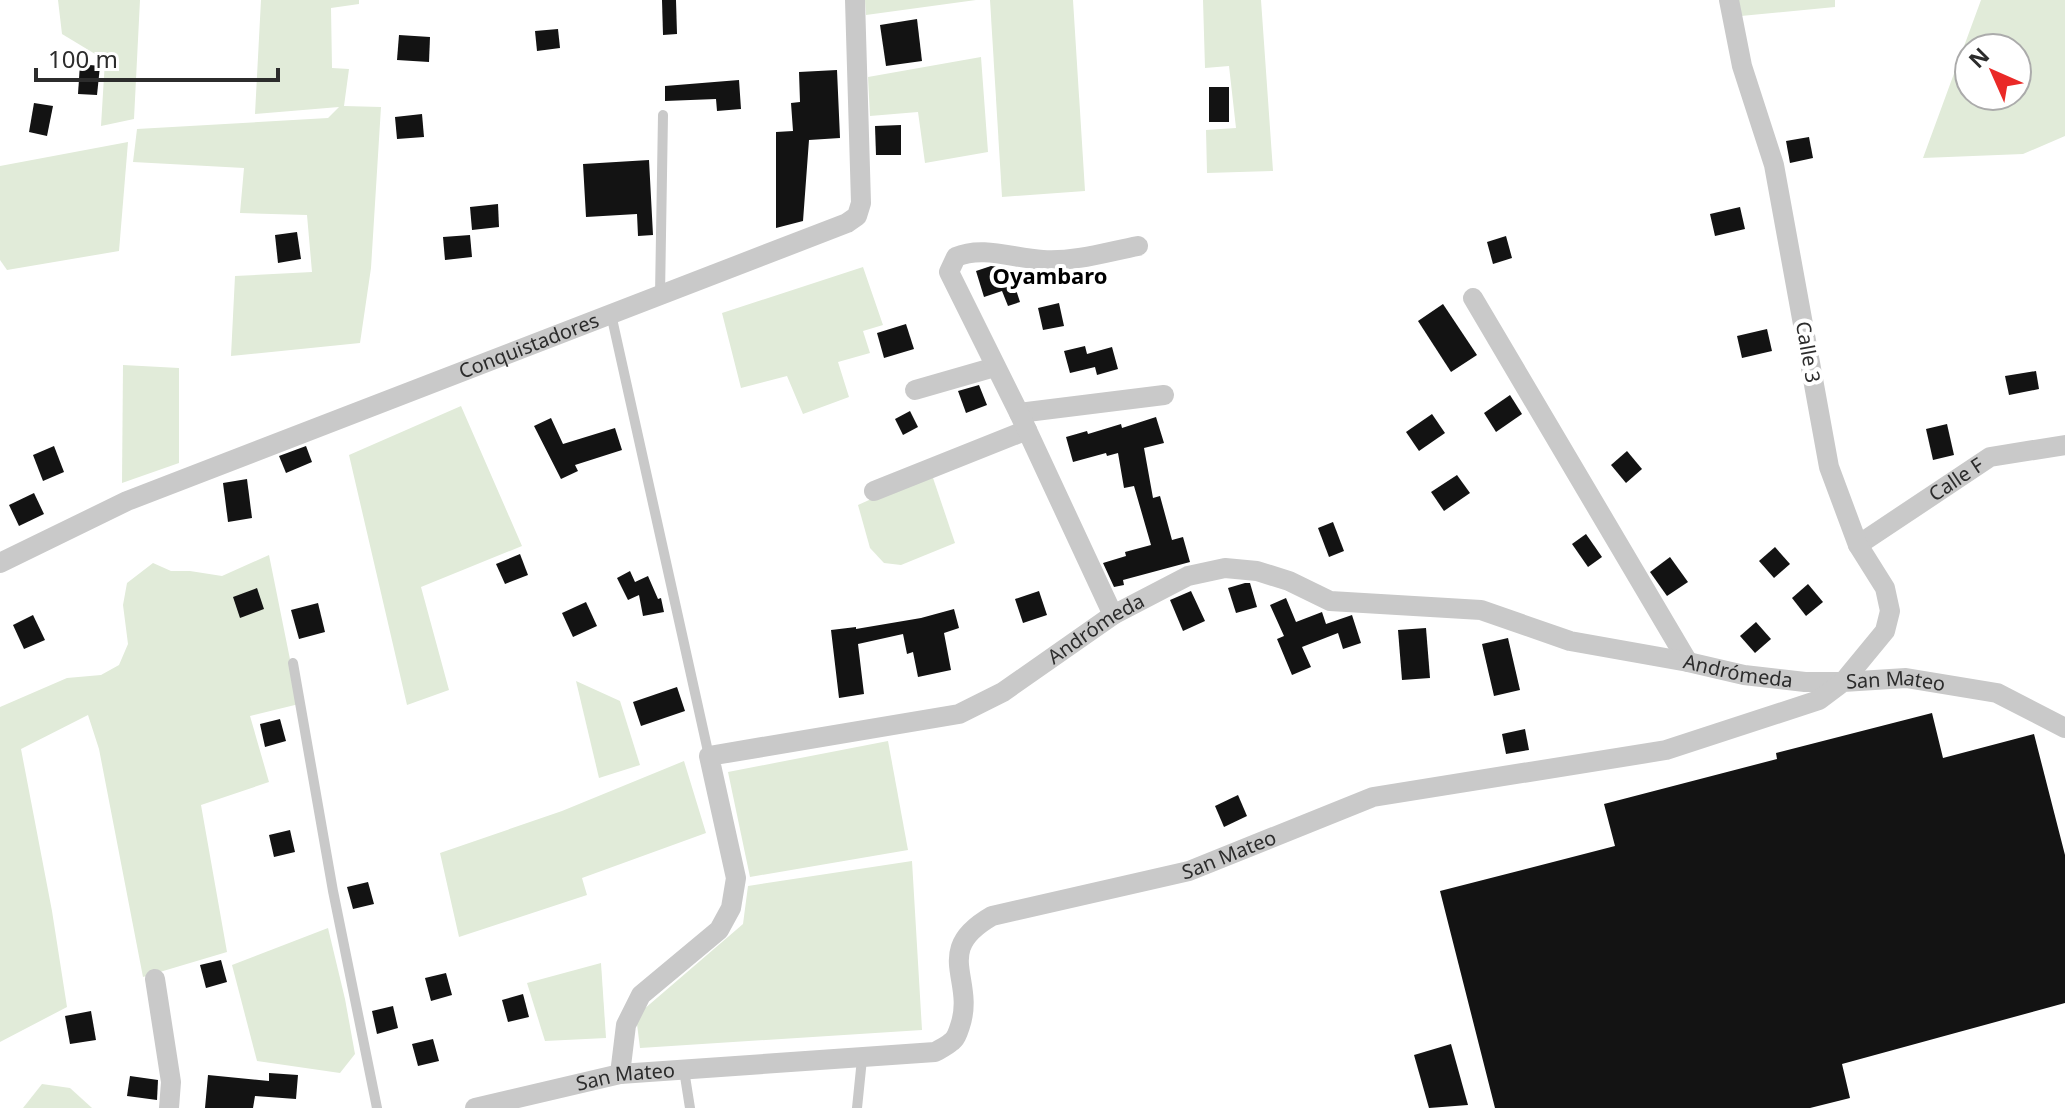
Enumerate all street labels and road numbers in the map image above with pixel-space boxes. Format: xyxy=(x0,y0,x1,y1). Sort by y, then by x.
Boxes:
street label: Conquistadores xyxy=(455,306,603,385)
street label: Calle 3 xyxy=(1790,319,1827,385)
street label: Calle F xyxy=(1923,451,1989,507)
street label: Andrómeda xyxy=(1042,587,1149,670)
street label: Andrómeda xyxy=(1681,647,1794,694)
street label: San Mateo xyxy=(1845,664,1947,697)
street label: San Mateo xyxy=(1179,823,1280,885)
street label: San Mateo xyxy=(573,1056,676,1097)

